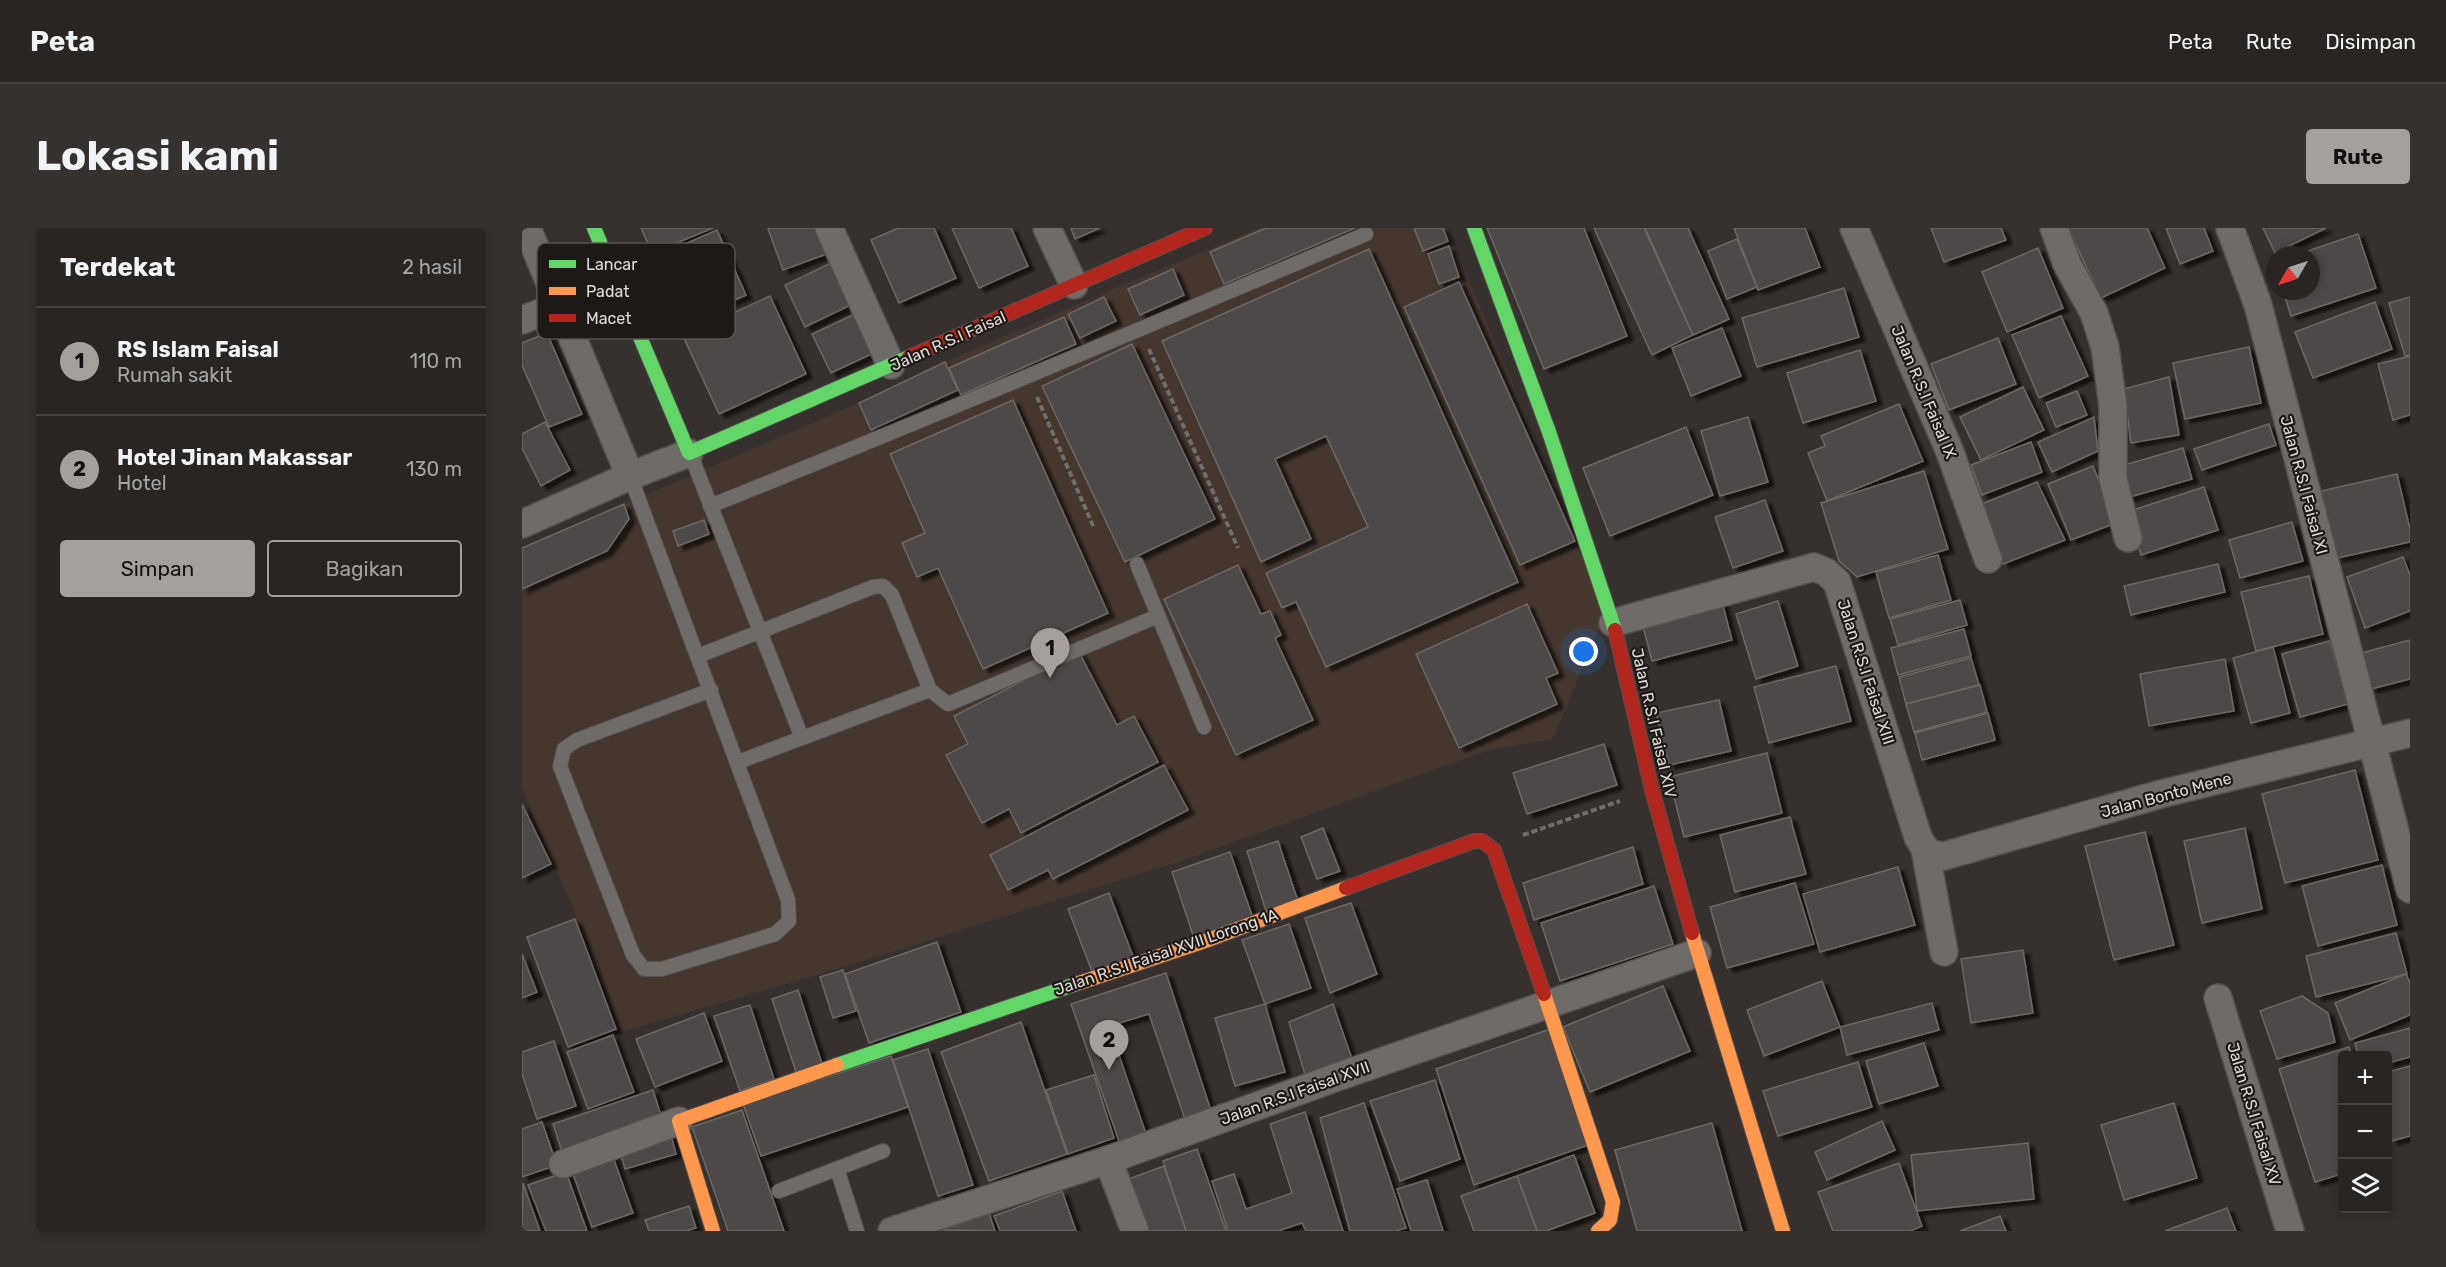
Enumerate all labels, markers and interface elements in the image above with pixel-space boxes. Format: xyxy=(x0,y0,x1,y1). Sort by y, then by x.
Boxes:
text: Peta xyxy=(30,25,95,58)
text: Peta xyxy=(2168,29,2213,54)
text: Rute xyxy=(2246,29,2292,54)
text: Disimpan xyxy=(2325,29,2416,54)
button: Rute xyxy=(2306,129,2410,184)
text: Lokasi kami xyxy=(36,131,279,181)
legend xyxy=(537,243,735,339)
north arrow xyxy=(2266,246,2320,300)
text: Terdekat xyxy=(60,252,175,283)
text: 2 hasil xyxy=(402,255,462,279)
text: Lancar xyxy=(586,255,637,274)
text: Padat xyxy=(586,282,629,301)
street label: Jalan R.S.I Faisal xyxy=(887,307,1009,375)
text: Macet xyxy=(586,309,632,328)
street label: Jalan R.S.I Faisal IX xyxy=(1887,323,1961,461)
text: RS Islam Faisal xyxy=(117,336,279,363)
text: 1 xyxy=(75,349,84,373)
text: 110 m xyxy=(410,349,462,373)
text: Rumah sakit xyxy=(117,363,232,387)
street label: Jalan R.S.I Faisal XI xyxy=(2276,414,2332,556)
text: Hotel Jinan Makassar xyxy=(117,444,352,471)
text: 2 xyxy=(73,457,86,481)
text: 130 m xyxy=(406,457,462,481)
text: Hotel xyxy=(117,471,167,495)
button: Simpan xyxy=(60,540,255,597)
button: Bagikan xyxy=(267,540,462,597)
street label: Jalan R.S.I Faisal XIII xyxy=(1834,597,1898,747)
pin: 1 xyxy=(1030,628,1070,678)
your location xyxy=(1569,637,1598,666)
street label: Jalan R.S.I Faisal XIV xyxy=(1628,646,1680,800)
street label: Jalan Bonto Mene xyxy=(2099,768,2233,822)
street label: Jalan R.S.I Faisal XVII Lorong 1A xyxy=(1052,905,1281,999)
pin: 2 xyxy=(1090,1020,1128,1070)
street label: Jalan R.S.I Faisal XV xyxy=(2223,1040,2285,1188)
map controls xyxy=(2338,1051,2392,1213)
button: + xyxy=(2338,1051,2392,1105)
street label: Jalan R.S.I Faisal XVII xyxy=(1218,1057,1372,1129)
button: − xyxy=(2338,1105,2392,1159)
button: layers xyxy=(2338,1159,2392,1213)

